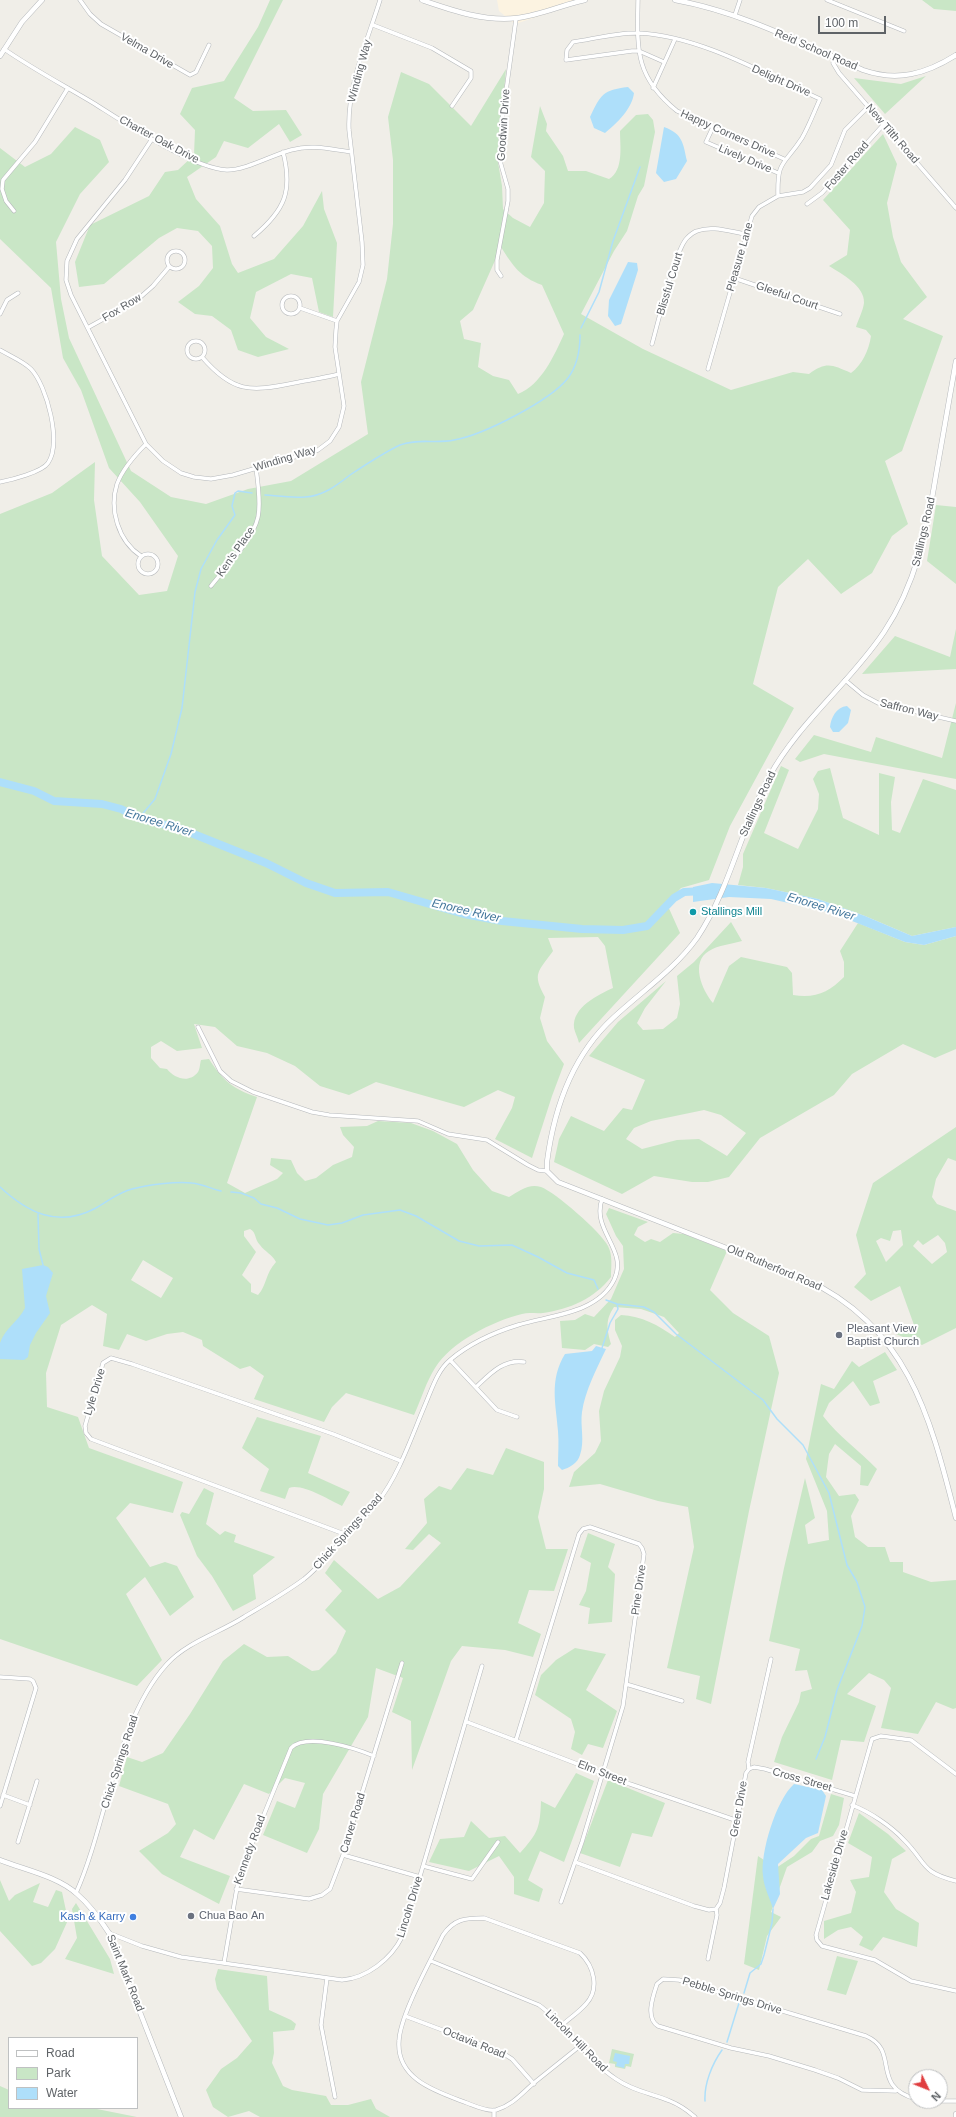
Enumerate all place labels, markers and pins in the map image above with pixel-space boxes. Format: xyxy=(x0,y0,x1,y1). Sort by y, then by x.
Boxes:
place label: Stallings Mill xyxy=(701,905,762,919)
marker: Stallings Mill xyxy=(688,907,698,917)
place label: Pleasant View Baptist Church xyxy=(847,1322,919,1348)
marker: Pleasant View Baptist Church xyxy=(834,1330,844,1340)
place label: Chua Bao An xyxy=(199,1909,264,1923)
place label: Kash & Karry xyxy=(60,1910,125,1924)
marker: Chua Bao An xyxy=(186,1911,196,1921)
marker: Kash & Karry xyxy=(128,1912,138,1922)

